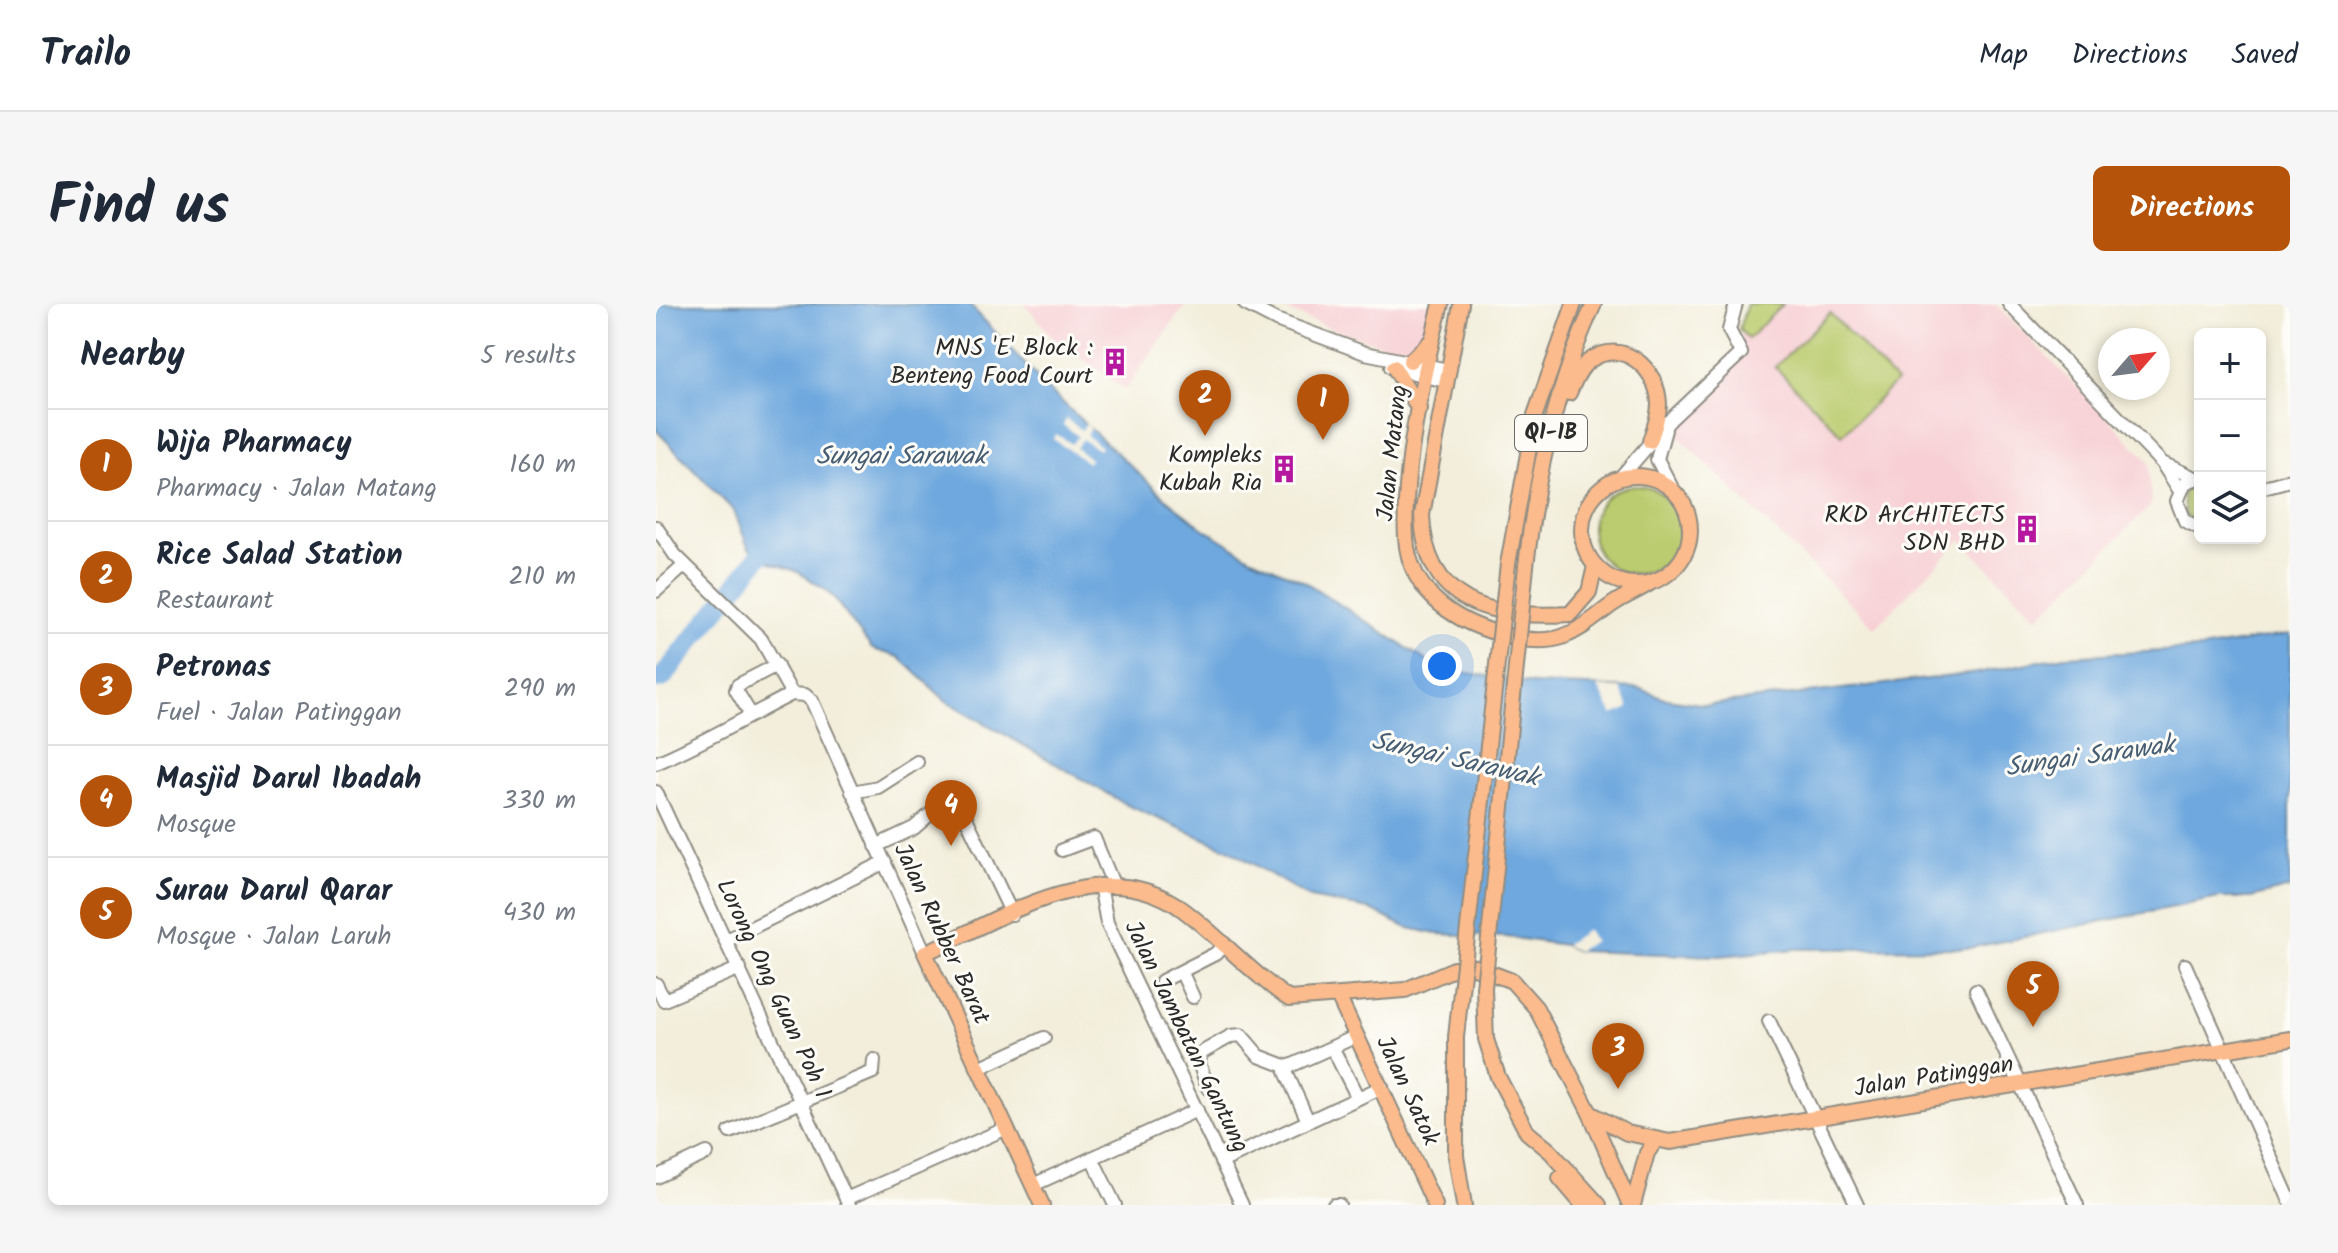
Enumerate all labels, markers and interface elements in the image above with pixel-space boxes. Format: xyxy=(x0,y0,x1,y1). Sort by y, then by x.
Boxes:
text: Trailo xyxy=(40,25,131,85)
text: Map xyxy=(1979,33,2028,78)
text: Directions xyxy=(2072,33,2188,78)
text: Saved xyxy=(2232,33,2298,78)
text: Find us xyxy=(48,163,229,253)
button: Directions xyxy=(2093,166,2290,251)
north arrow xyxy=(2098,328,2170,400)
map controls xyxy=(2194,328,2266,544)
button: + xyxy=(2194,328,2266,400)
text: Nearby xyxy=(80,329,185,383)
place label: MNS 'E' Block : Benteng Food Court xyxy=(890,329,1094,396)
text: 5 results xyxy=(480,335,576,377)
building icon: MNS 'E' Block : Benteng Food Court xyxy=(1100,347,1130,377)
pin: 2 xyxy=(1179,370,1231,436)
pin: 1 xyxy=(1297,374,1349,440)
street label: Jalan Matang xyxy=(1366,383,1420,523)
button: − xyxy=(2194,400,2266,472)
road number: Q1-1B xyxy=(1515,415,1587,451)
text: Wija Pharmacy xyxy=(156,420,352,468)
water label: Sungai Sarawak xyxy=(816,436,990,478)
place label: Kompleks Kubah Ria xyxy=(1159,436,1262,503)
text: 1 xyxy=(102,444,110,486)
text: 160 m xyxy=(509,444,576,486)
building icon: Kompleks Kubah Ria xyxy=(1269,454,1299,484)
text: Pharmacy · Jalan Matang xyxy=(156,468,437,510)
button: layers xyxy=(2194,472,2266,544)
place label: RKD ArCHITECTS SDN BHD xyxy=(1824,496,2005,563)
building icon: RKD ArCHITECTS SDN BHD xyxy=(2012,514,2042,544)
text: Rice Salad Station xyxy=(156,532,403,580)
text: 2 xyxy=(98,556,114,598)
text: 210 m xyxy=(509,556,576,598)
text: Restaurant xyxy=(156,580,273,622)
text: Petronas xyxy=(156,644,271,692)
your location xyxy=(1422,646,1462,686)
text: 3 xyxy=(99,668,113,710)
text: 290 m xyxy=(504,668,576,710)
text: Fuel · Jalan Patinggan xyxy=(156,692,402,734)
water label: Sungai Sarawak xyxy=(1367,720,1546,800)
water label: Sungai Sarawak xyxy=(2003,724,2181,790)
text: Masjid Darul Ibadah xyxy=(156,756,422,804)
text: 4 xyxy=(99,780,113,822)
text: 330 m xyxy=(502,780,576,822)
pin: 4 xyxy=(925,780,977,846)
text: Mosque xyxy=(156,804,236,846)
street label: Jalan Rubber Barat xyxy=(882,837,1000,1032)
text: Surau Darul Qarar xyxy=(156,868,392,916)
street label: Lorong Ong Guan Poh 1 xyxy=(705,872,841,1106)
text: 5 xyxy=(99,892,113,934)
text: 430 m xyxy=(503,892,576,934)
street label: Jalan Jambatan Gantung xyxy=(1113,914,1259,1160)
text: Mosque · Jalan Laruh xyxy=(156,916,392,958)
pin: 5 xyxy=(2007,961,2059,1027)
pin: 3 xyxy=(1592,1023,1644,1089)
street label: Jalan Satok xyxy=(1365,1030,1450,1153)
street label: Jalan Patinggan xyxy=(1851,1045,2017,1109)

